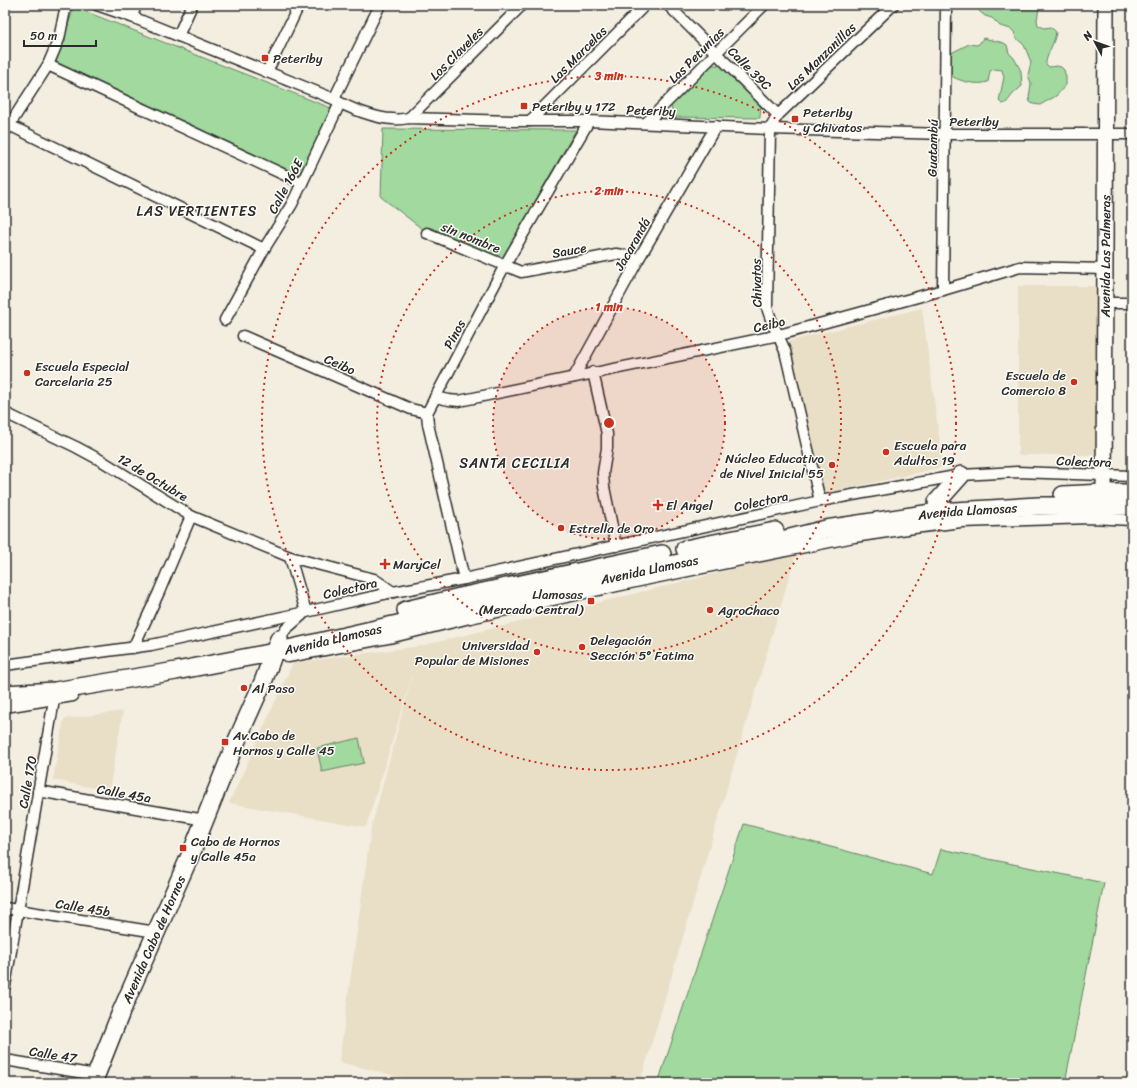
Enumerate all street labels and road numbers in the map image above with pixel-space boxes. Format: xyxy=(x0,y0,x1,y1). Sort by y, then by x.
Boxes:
street label: Las Manzanillas xyxy=(781,16,862,96)
street label: Las Marcelas xyxy=(544,20,613,89)
street label: Los Claveles xyxy=(424,21,489,86)
street label: Las Petunias xyxy=(663,21,731,89)
street label: Calle 39C xyxy=(722,41,777,96)
street label: Peteriby xyxy=(626,98,676,123)
street label: Peteriby xyxy=(949,110,999,133)
street label: Guatambú xyxy=(920,119,945,177)
street label: Calle 166E xyxy=(261,154,310,218)
street label: Avenida Las Palmeras xyxy=(1094,195,1117,318)
street label: Jacarandá xyxy=(607,213,657,276)
street label: sin nombre xyxy=(437,215,504,260)
street label: Sauce xyxy=(550,236,588,265)
street label: Chivatos xyxy=(745,257,768,308)
street label: Ceibo xyxy=(751,310,788,339)
street label: Pinos xyxy=(437,315,472,353)
street label: Ceibo xyxy=(321,347,360,382)
street label: 12 de Octubre xyxy=(113,447,193,508)
street label: Colectora xyxy=(1056,449,1112,474)
street label: Colectora xyxy=(732,484,791,518)
street label: Avenida Llamosas xyxy=(915,496,1019,527)
street label: Avenida Llamosas xyxy=(598,548,701,591)
street label: Colectora xyxy=(321,571,380,606)
street label: Avenida Llamosas xyxy=(281,617,385,662)
street label: Calle 170 xyxy=(12,754,43,810)
street label: Calle 45a xyxy=(95,777,153,810)
street label: Avenida Cabo de Hornos xyxy=(115,872,192,1008)
street label: Calle 45b xyxy=(54,892,112,923)
street label: Calle 47 xyxy=(28,1039,80,1070)

